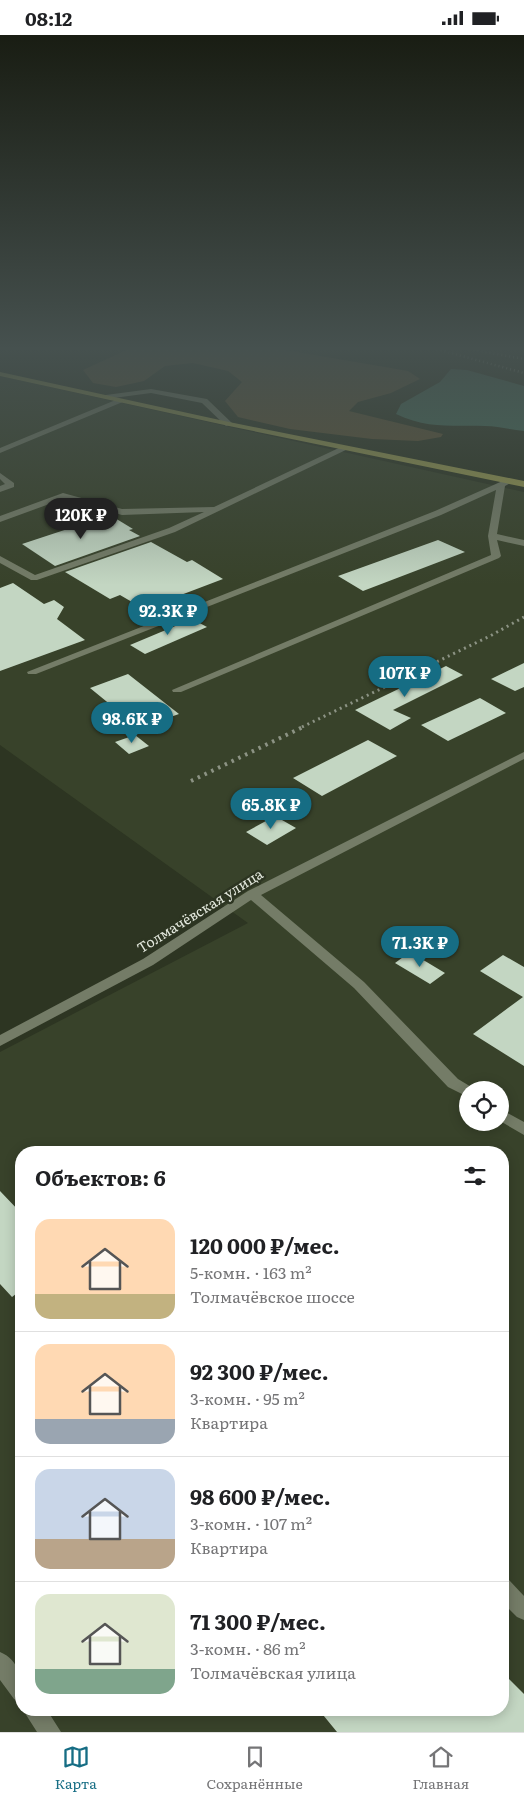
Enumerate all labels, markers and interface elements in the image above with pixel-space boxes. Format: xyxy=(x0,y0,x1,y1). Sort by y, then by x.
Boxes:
text: 08:12 xyxy=(25,4,72,32)
pin: 120K ₽ xyxy=(40,497,122,540)
text: 120K ₽ xyxy=(55,502,107,526)
pin: 92.3K ₽ xyxy=(122,593,214,636)
text: 92.3K ₽ xyxy=(139,598,197,622)
pin: 107K ₽ xyxy=(364,655,446,698)
text: 107K ₽ xyxy=(379,660,431,684)
pin: 98.6K ₽ xyxy=(86,701,178,744)
text: 98.6K ₽ xyxy=(102,706,162,730)
pin: 65.8K ₽ xyxy=(225,787,317,830)
text: 65.8K ₽ xyxy=(241,792,301,816)
street label: Толмачёвская улица xyxy=(133,863,267,957)
pin: 71.3K ₽ xyxy=(374,925,466,968)
text: 71.3K ₽ xyxy=(392,930,448,954)
map controls xyxy=(459,1081,509,1131)
button: locate xyxy=(459,1081,509,1131)
text: Объектов: 6 xyxy=(35,1161,166,1192)
icon: filters xyxy=(461,1162,489,1190)
text: 120 000 ₽/мес. xyxy=(190,1229,340,1260)
icon: home xyxy=(75,1239,135,1299)
text: 5-комн. · 163 m² xyxy=(190,1260,312,1284)
text: Толмачёвское шоссе xyxy=(190,1284,355,1308)
text: 92 300 ₽/мес. xyxy=(190,1355,329,1386)
icon: home xyxy=(75,1364,135,1424)
text: 3-комн. · 95 m² xyxy=(190,1386,305,1410)
text: Квартира xyxy=(190,1410,268,1434)
text: 98 600 ₽/мес. xyxy=(190,1480,331,1511)
icon: home xyxy=(75,1489,135,1549)
text: 3-комн. · 107 m² xyxy=(190,1511,312,1535)
text: Квартира xyxy=(190,1535,268,1559)
text: 71 300 ₽/мес. xyxy=(190,1605,326,1636)
icon: home xyxy=(75,1614,135,1674)
text: 3-комн. · 86 m² xyxy=(190,1636,306,1660)
text: Толмачёвская улица xyxy=(190,1660,356,1684)
tab: Карта xyxy=(55,1743,97,1793)
tab: Сохранённые xyxy=(206,1743,303,1793)
tab: Главная xyxy=(412,1743,469,1793)

